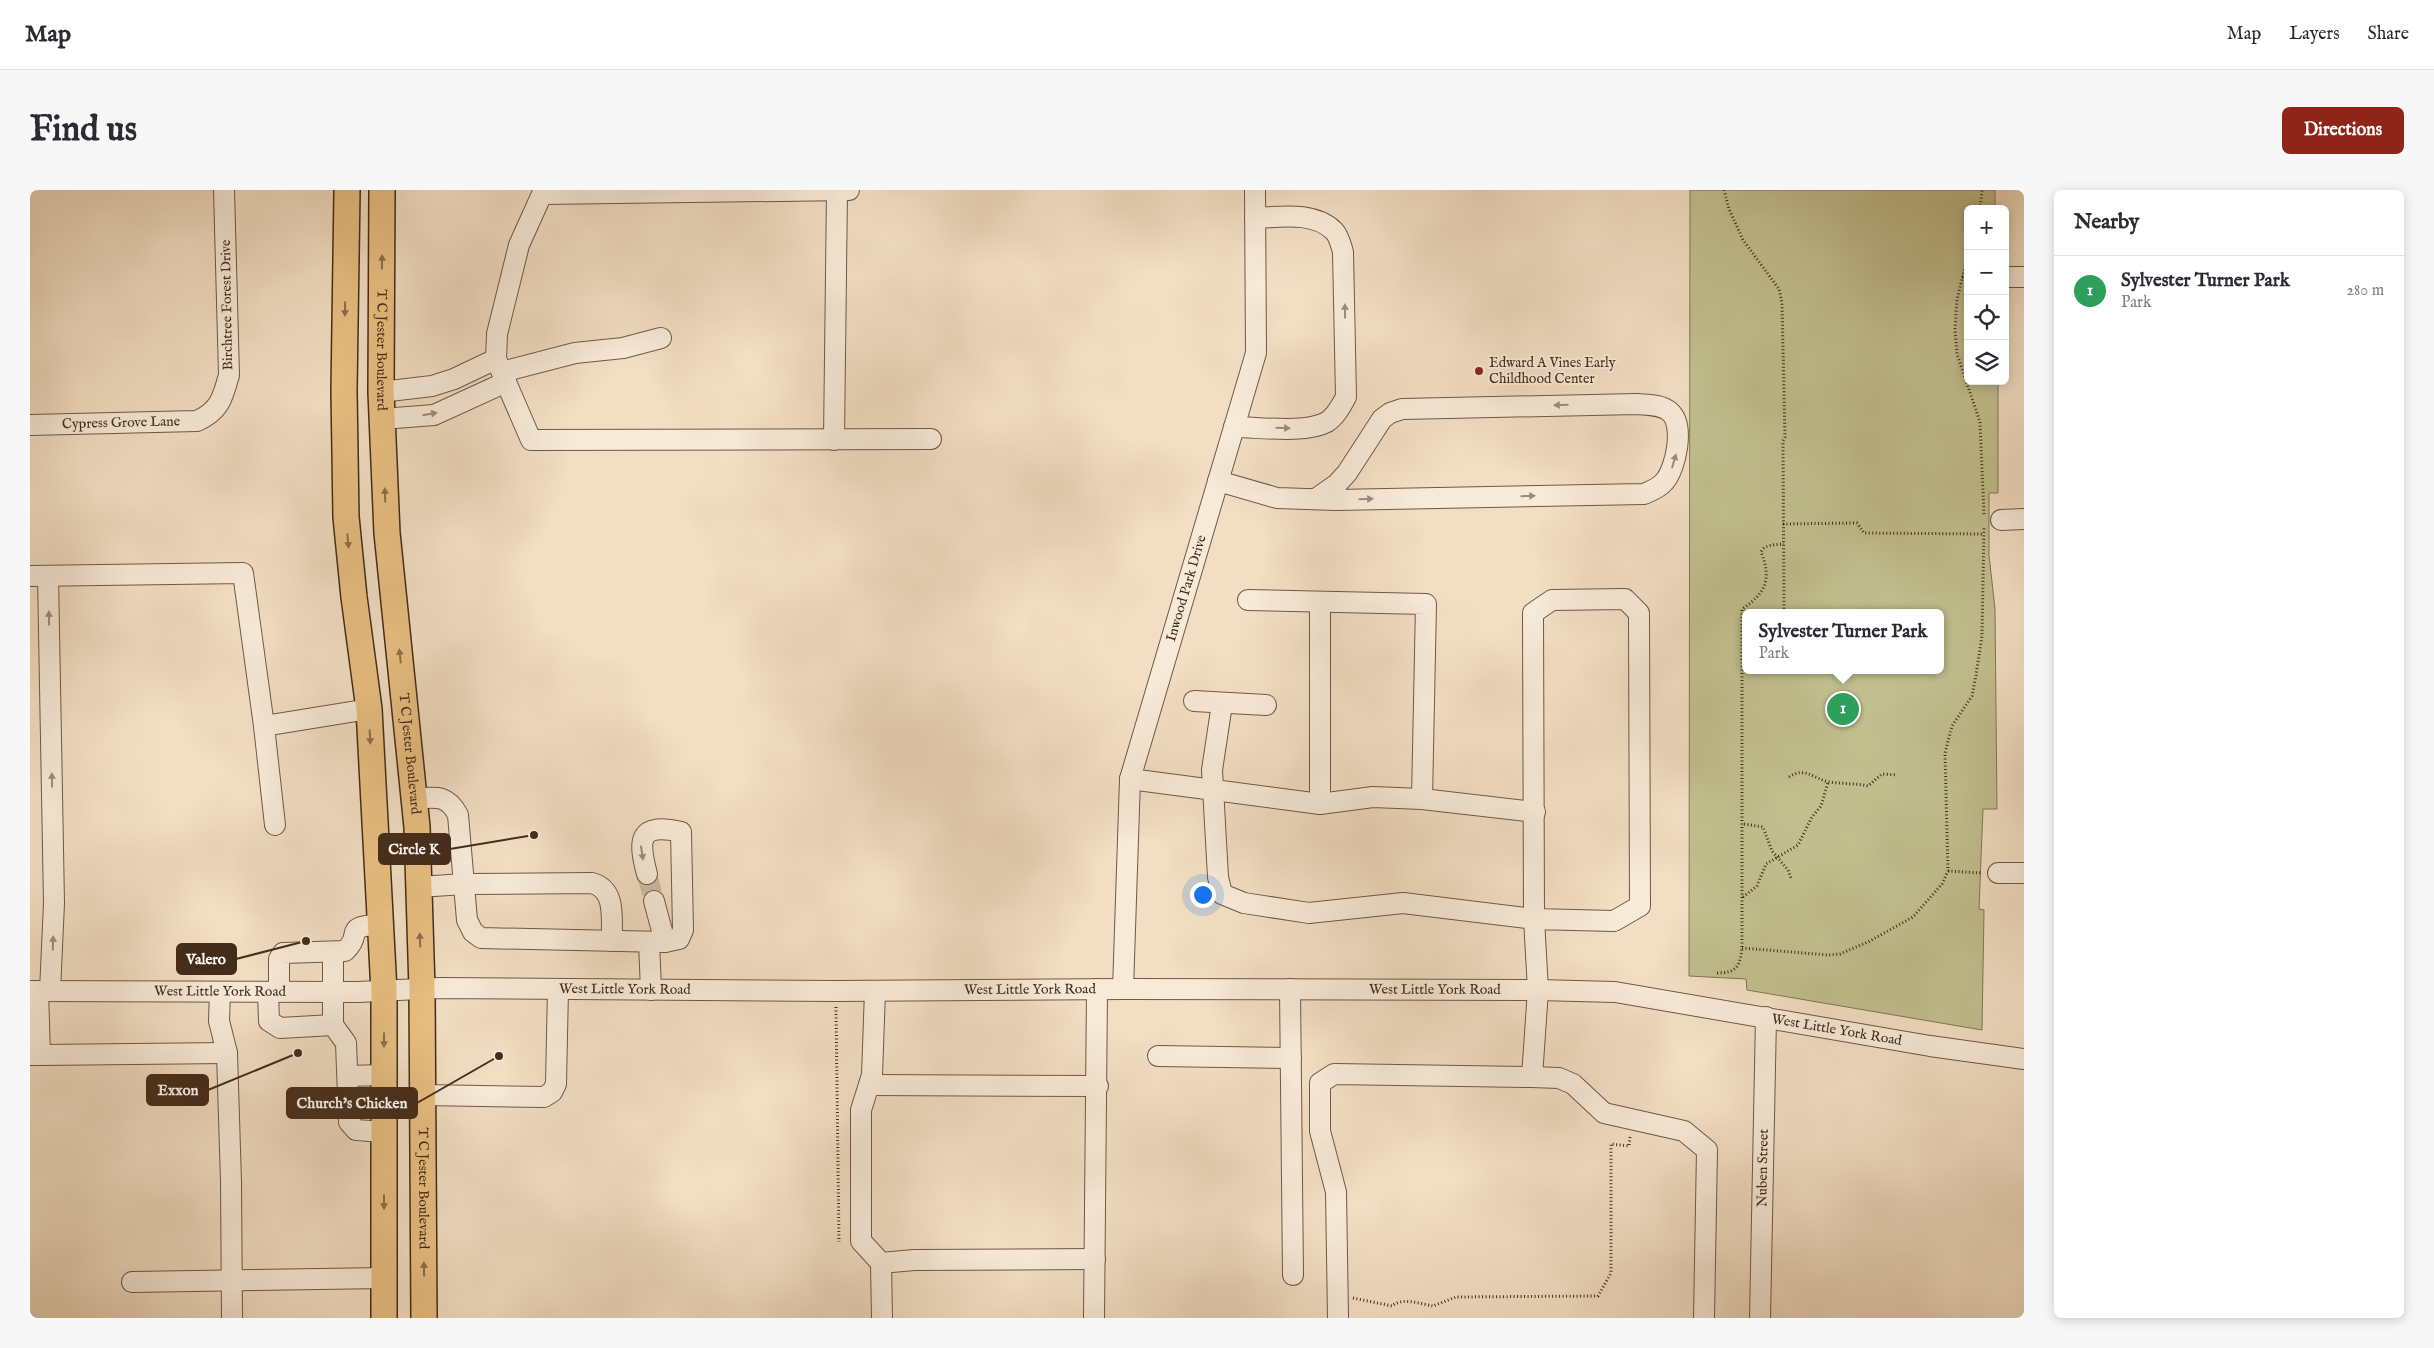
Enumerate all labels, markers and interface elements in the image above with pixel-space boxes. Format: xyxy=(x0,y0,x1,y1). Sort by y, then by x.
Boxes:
text: Map xyxy=(25,19,71,50)
text: Map xyxy=(2227,23,2261,46)
text: Layers xyxy=(2289,23,2340,46)
text: Share xyxy=(2368,23,2409,46)
button: Directions xyxy=(2282,107,2404,154)
text: Find us xyxy=(30,108,137,153)
map controls xyxy=(1964,205,2009,385)
button: + xyxy=(1964,205,2009,250)
text: Nearby xyxy=(2074,209,2139,236)
street label: Birchtree Forest Drive xyxy=(217,239,237,370)
button: − xyxy=(1964,250,2009,295)
one-way arrow xyxy=(378,254,386,270)
text: Sylvester Turner Park xyxy=(2121,269,2290,293)
text: 1 xyxy=(2087,281,2093,301)
text: 280 m xyxy=(2347,281,2384,301)
street label: T C Jester Boulevard xyxy=(372,289,391,412)
text: Park xyxy=(2121,293,2151,313)
button: locate xyxy=(1964,295,2009,340)
one-way arrow xyxy=(341,301,349,317)
one-way arrow xyxy=(1340,303,1348,319)
button: layers xyxy=(1964,340,2009,385)
place label: Edward A Vines Early Childhood Center xyxy=(1489,354,1616,388)
marker: Edward A Vines Early Childhood Center xyxy=(1473,365,1485,377)
one-way arrow xyxy=(1553,401,1569,409)
one-way arrow xyxy=(423,410,439,418)
street label: Cypress Grove Lane xyxy=(62,412,181,433)
one-way arrow xyxy=(1275,424,1291,432)
one-way arrow xyxy=(1671,454,1679,469)
one-way arrow xyxy=(381,486,389,502)
one-way arrow xyxy=(1521,492,1537,500)
one-way arrow xyxy=(1358,495,1374,503)
street label: Inwood Park Drive xyxy=(1162,532,1211,644)
one-way arrow xyxy=(344,533,352,549)
popup xyxy=(1742,609,1944,674)
one-way arrow xyxy=(45,610,53,626)
text: Sylvester Turner Park xyxy=(1759,620,1927,644)
text: Park xyxy=(1759,644,1789,664)
one-way arrow xyxy=(396,648,404,664)
pin: 1 xyxy=(1827,690,1859,728)
street label: T C Jester Boulevard xyxy=(394,692,425,816)
one-way arrow xyxy=(367,730,375,746)
one-way arrow xyxy=(48,772,56,788)
callout: Circle K xyxy=(379,834,450,864)
text: Circle K xyxy=(388,840,441,859)
one-way arrow xyxy=(638,846,646,862)
your location xyxy=(1190,882,1216,908)
one-way arrow xyxy=(416,932,424,948)
one-way arrow xyxy=(49,934,57,950)
callout: Valero xyxy=(177,944,236,974)
text: Valero xyxy=(185,950,226,969)
street label: West Little York Road xyxy=(559,980,691,999)
street label: West Little York Road xyxy=(964,980,1096,999)
street label: West Little York Road xyxy=(1369,981,1501,999)
street label: West Little York Road xyxy=(154,982,287,1001)
street label: West Little York Road xyxy=(1770,1010,1904,1050)
one-way arrow xyxy=(380,1032,388,1048)
callout: Exxon xyxy=(147,1075,208,1105)
text: Exxon xyxy=(158,1081,198,1100)
callout: Church's Chicken xyxy=(287,1088,417,1118)
text: Church's Chicken xyxy=(297,1094,407,1113)
street label: T C Jester Boulevard xyxy=(414,1127,433,1250)
street label: Nuben Street xyxy=(1753,1129,1773,1207)
one-way arrow xyxy=(380,1194,388,1210)
one-way arrow xyxy=(420,1261,428,1277)

